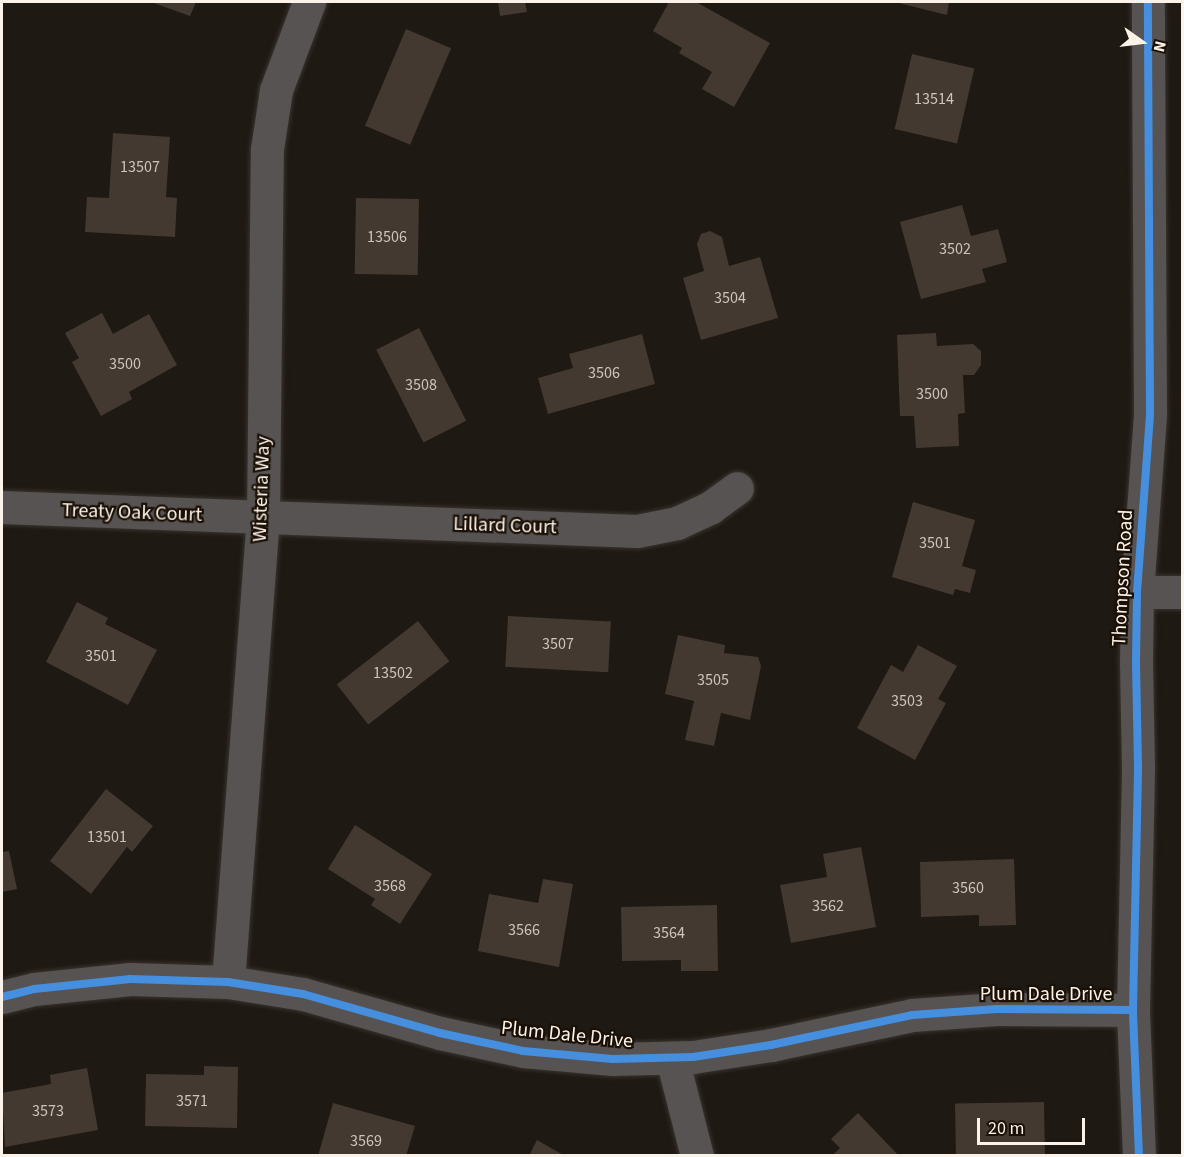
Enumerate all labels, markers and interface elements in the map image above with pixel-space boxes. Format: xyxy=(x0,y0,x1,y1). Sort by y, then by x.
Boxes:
north arrow xyxy=(1112,12,1172,72)
text: N xyxy=(1148,39,1171,54)
house number: 13514 xyxy=(914,89,954,109)
house number: 13507 xyxy=(120,157,160,177)
house number: 13506 xyxy=(367,227,407,247)
house number: 3502 xyxy=(939,239,971,259)
house number: 3504 xyxy=(714,288,746,308)
house number: 3500 xyxy=(109,354,141,374)
house number: 3506 xyxy=(588,363,620,383)
house number: 3508 xyxy=(405,375,437,395)
house number: 3500 xyxy=(916,384,948,404)
street label: Wisteria Way xyxy=(248,436,276,542)
street label: Treaty Oak Court xyxy=(62,499,202,527)
street label: Thompson Road xyxy=(1107,509,1139,647)
street label: Lillard Court xyxy=(453,512,557,540)
house number: 3501 xyxy=(919,533,951,553)
house number: 3507 xyxy=(542,634,574,654)
house number: 3501 xyxy=(85,646,117,666)
house number: 13502 xyxy=(373,663,413,683)
house number: 3505 xyxy=(697,670,729,690)
house number: 3503 xyxy=(891,691,923,711)
house number: 13501 xyxy=(87,827,127,847)
house number: 3568 xyxy=(374,876,406,896)
house number: 3560 xyxy=(952,878,984,898)
house number: 3562 xyxy=(812,896,844,916)
house number: 3566 xyxy=(508,920,540,940)
house number: 3564 xyxy=(653,923,685,943)
street label: Plum Dale Drive xyxy=(980,982,1112,1006)
street label: Plum Dale Drive xyxy=(500,1016,634,1054)
house number: 3571 xyxy=(176,1091,208,1111)
house number: 3573 xyxy=(32,1101,64,1121)
scale bar xyxy=(980,1106,1088,1144)
text: 20 m xyxy=(988,1116,1024,1141)
house number: 3569 xyxy=(350,1131,382,1151)

